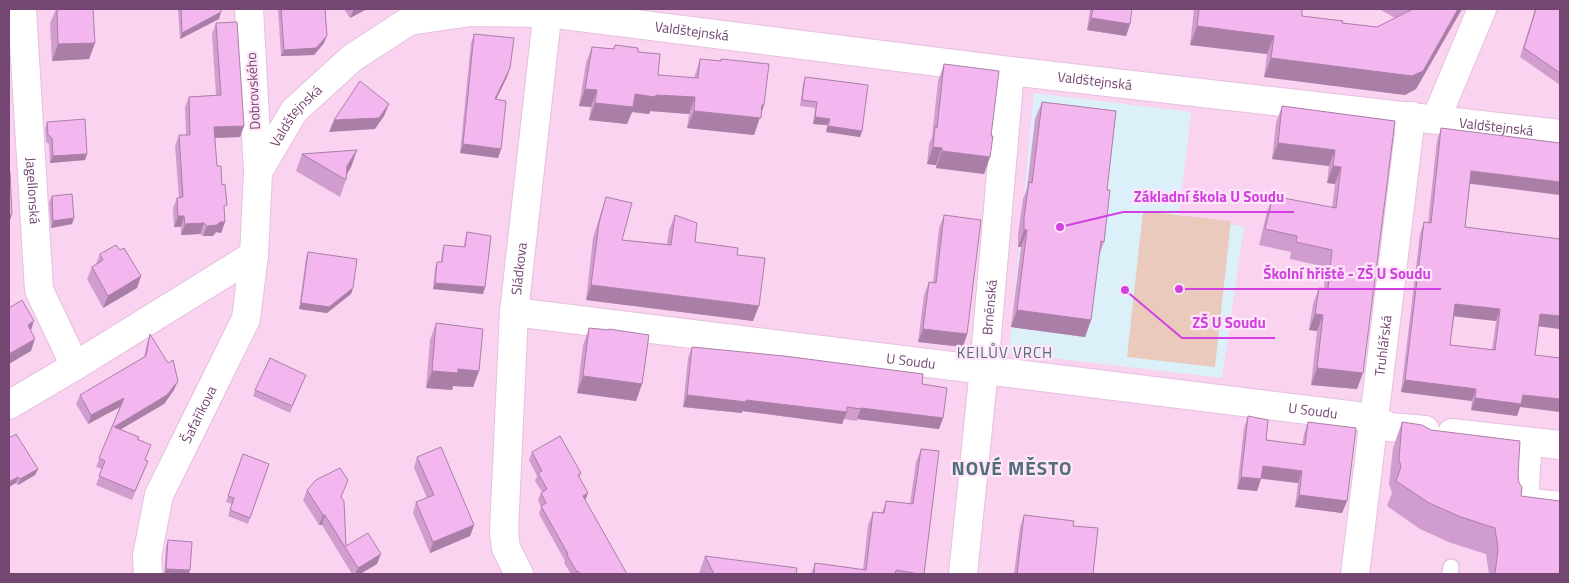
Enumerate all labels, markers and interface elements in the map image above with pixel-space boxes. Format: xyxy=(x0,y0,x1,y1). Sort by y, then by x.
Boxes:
street label: Valdštejnská xyxy=(654,15,730,46)
street label: Dobrovského xyxy=(240,52,265,130)
street label: Valdštejnská xyxy=(1057,66,1133,95)
street label: Valdštejnská xyxy=(264,80,326,151)
street label: Valdštejnská xyxy=(1458,112,1535,141)
street label: Jagellonská xyxy=(21,157,46,225)
callout: Základní škola U Soudu xyxy=(1123,182,1294,212)
text: Základní škola U Soudu xyxy=(1134,185,1284,208)
street label: Sládkova xyxy=(505,241,532,296)
callout: Školní hřiště - ZŠ U Soudu xyxy=(1254,259,1441,289)
text: Školní hřiště - ZŠ U Soudu xyxy=(1263,262,1431,285)
street label: Brněnská xyxy=(976,279,1002,336)
callout: ZŠ U Soudu xyxy=(1182,308,1275,338)
text: ZŠ U Soudu xyxy=(1192,311,1266,334)
street label: Truhlářská xyxy=(1368,314,1397,377)
district label: KEILŮV VRCH xyxy=(957,341,1053,364)
street label: U Soudu xyxy=(885,347,937,374)
street label: Šafaříkova xyxy=(175,382,221,447)
street label: U Soudu xyxy=(1287,397,1339,424)
district label: NOVÉ MĚSTO xyxy=(952,453,1072,482)

